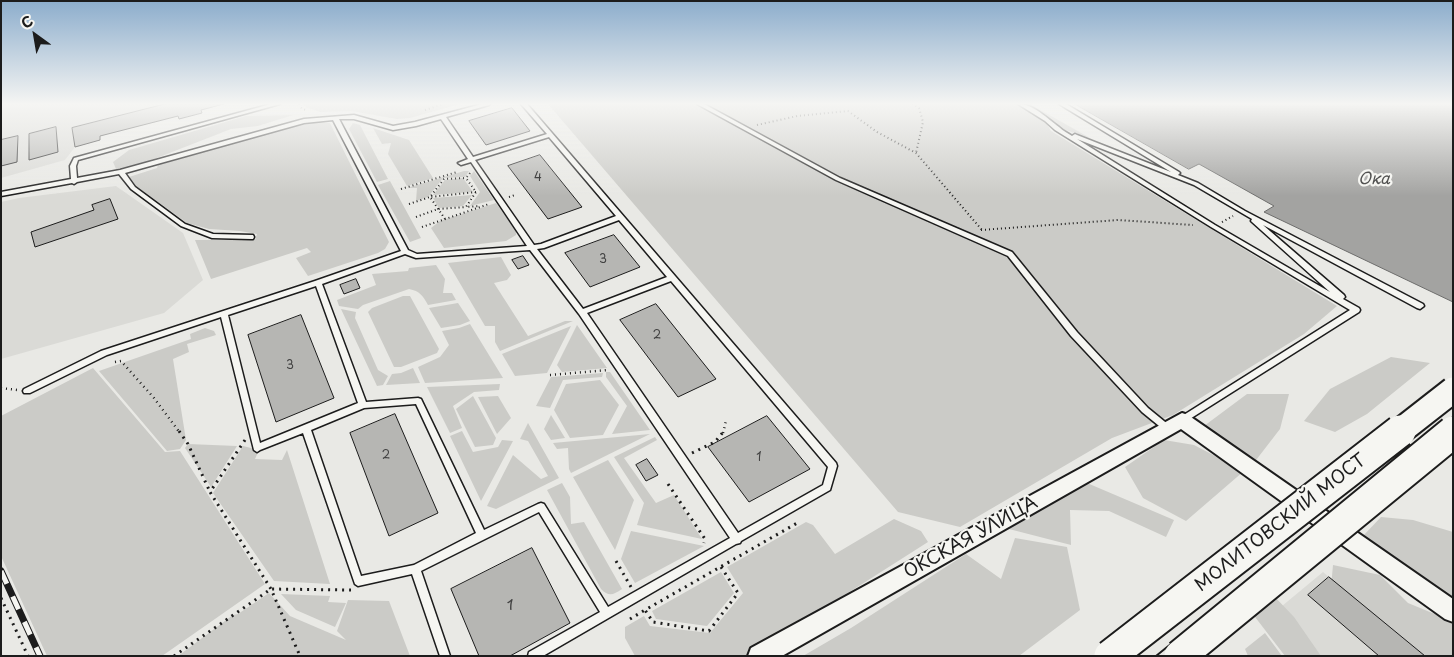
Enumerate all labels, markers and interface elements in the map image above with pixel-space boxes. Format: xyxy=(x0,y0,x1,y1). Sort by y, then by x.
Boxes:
north arrow xyxy=(10,10,60,60)
text: С xyxy=(17,10,37,34)
water label: Ока xyxy=(1358,170,1390,190)
house number: 4 xyxy=(534,171,542,185)
house number: 3 xyxy=(599,253,607,267)
house number: 2 xyxy=(653,329,661,343)
house number: 3 xyxy=(286,359,294,373)
house number: 2 xyxy=(382,449,390,463)
street label: МОЛИТОВСКИЙ МОСТ xyxy=(1191,449,1371,597)
house number: 1 xyxy=(756,451,762,465)
street label: ОКСКАЯ УЛИЦА xyxy=(900,492,1042,584)
house number: 1 xyxy=(507,597,513,615)

